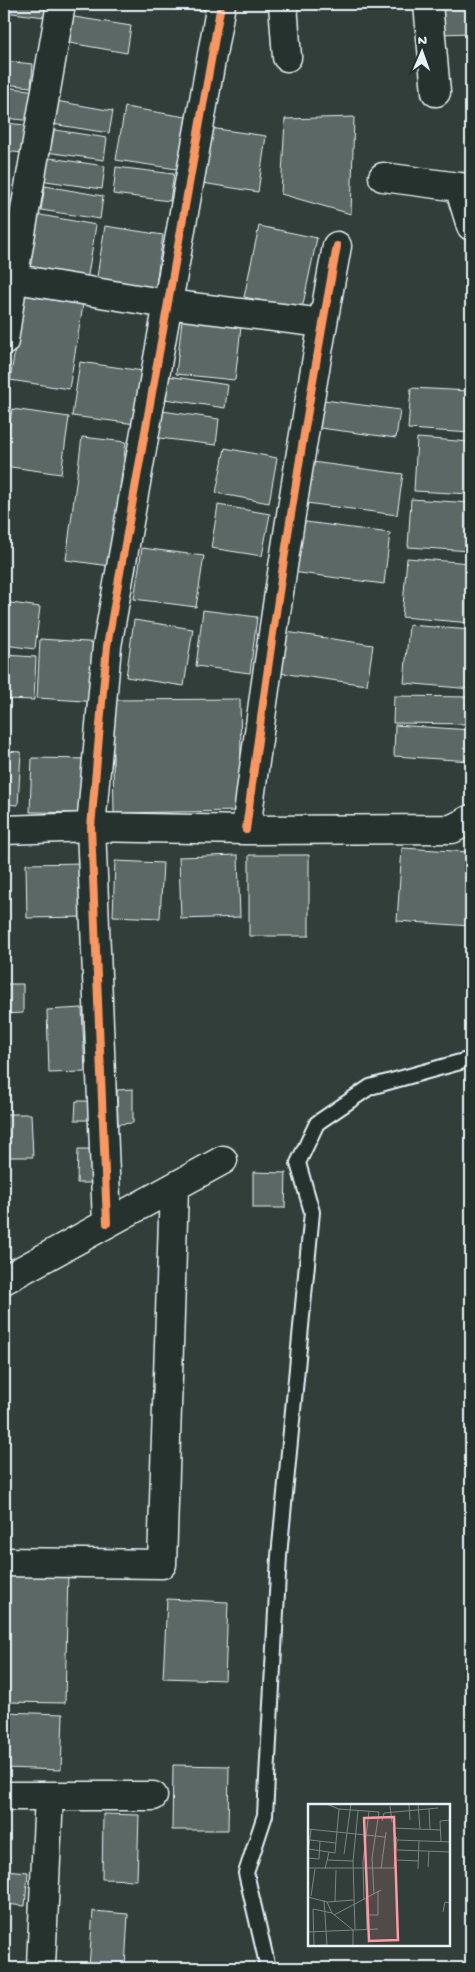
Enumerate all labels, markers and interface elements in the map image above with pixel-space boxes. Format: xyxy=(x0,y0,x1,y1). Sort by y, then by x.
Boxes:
north arrow xyxy=(398,28,448,78)
text: N xyxy=(418,33,427,50)
inset map xyxy=(308,1804,450,1947)

